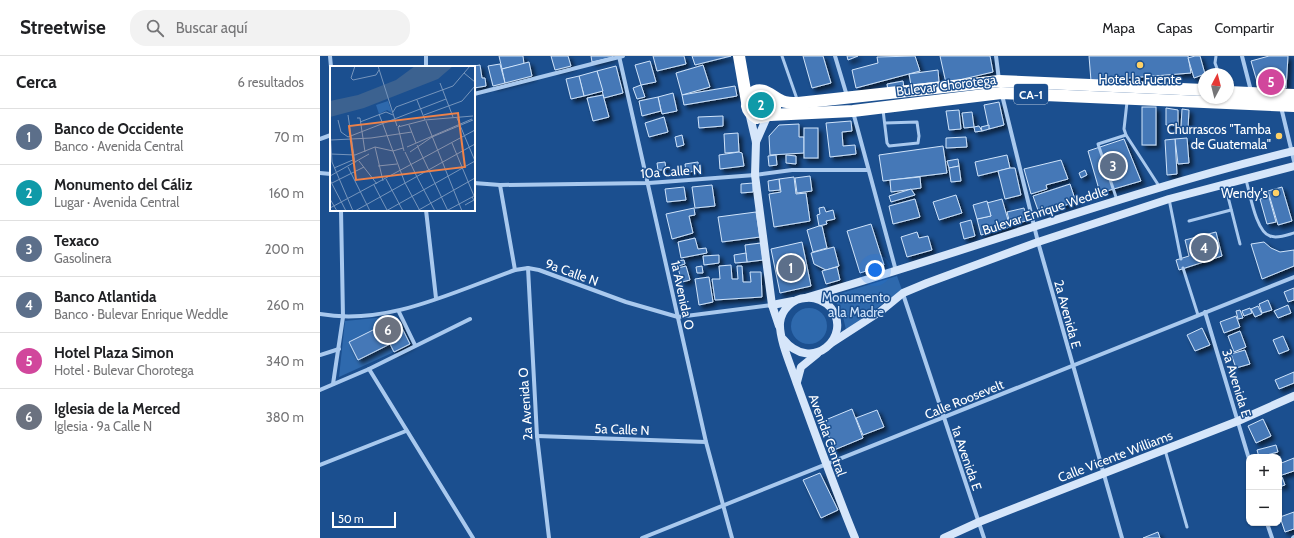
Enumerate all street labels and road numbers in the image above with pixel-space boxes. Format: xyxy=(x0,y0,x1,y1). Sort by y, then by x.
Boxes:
street label: Bulevar Chorotega xyxy=(895,71,998,99)
road number: CA-1 xyxy=(1014,84,1048,104)
street label: 10a Calle N xyxy=(640,161,702,181)
street label: Bulevar Enrique Weddle xyxy=(980,182,1110,238)
street label: 9a Calle N xyxy=(543,255,601,289)
street label: 1a Avenida O xyxy=(668,259,698,331)
street label: 2a Avenida E xyxy=(1051,278,1085,350)
street label: 3a Avenida E xyxy=(1219,347,1255,419)
street label: 2a Avenida O xyxy=(514,367,536,441)
street label: Calle Roosevelt xyxy=(922,376,1007,422)
street label: Avenida Central xyxy=(806,392,850,478)
street label: 5a Calle N xyxy=(594,420,650,438)
street label: 1a Avenida E xyxy=(948,423,986,493)
street label: Calle Vicente Williams xyxy=(1055,427,1175,485)

